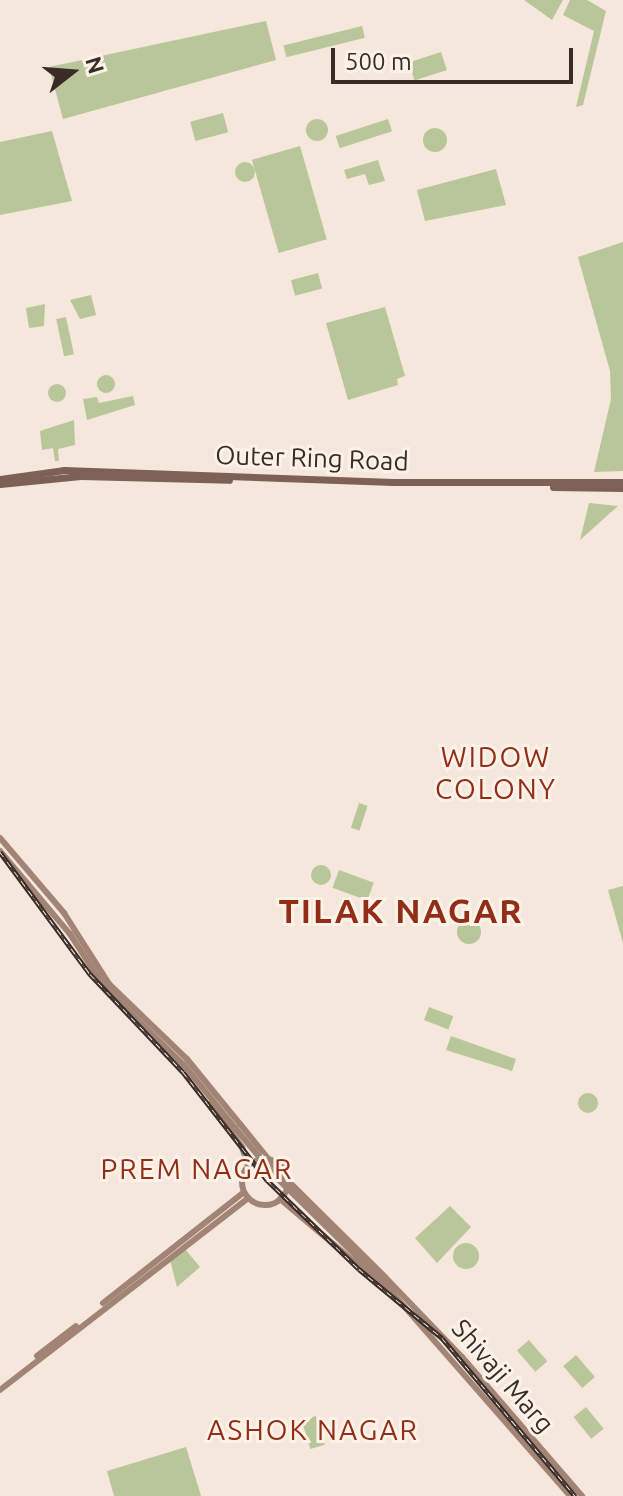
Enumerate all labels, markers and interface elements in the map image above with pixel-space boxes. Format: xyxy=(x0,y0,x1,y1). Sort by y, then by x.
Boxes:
north arrow xyxy=(32,32,112,112)
scale bar xyxy=(335,32,577,82)
text: 500 m xyxy=(345,48,412,75)
text: N xyxy=(81,53,110,76)
street label: Outer Ring Road xyxy=(215,439,409,477)
district label: WIDOW COLONY xyxy=(435,740,557,806)
district label: TILAK NAGAR xyxy=(278,891,524,931)
district label: PREM NAGAR xyxy=(101,1152,293,1186)
street label: Shivaji Marg xyxy=(445,1313,561,1439)
district label: ASHOK NAGAR xyxy=(207,1413,419,1447)

